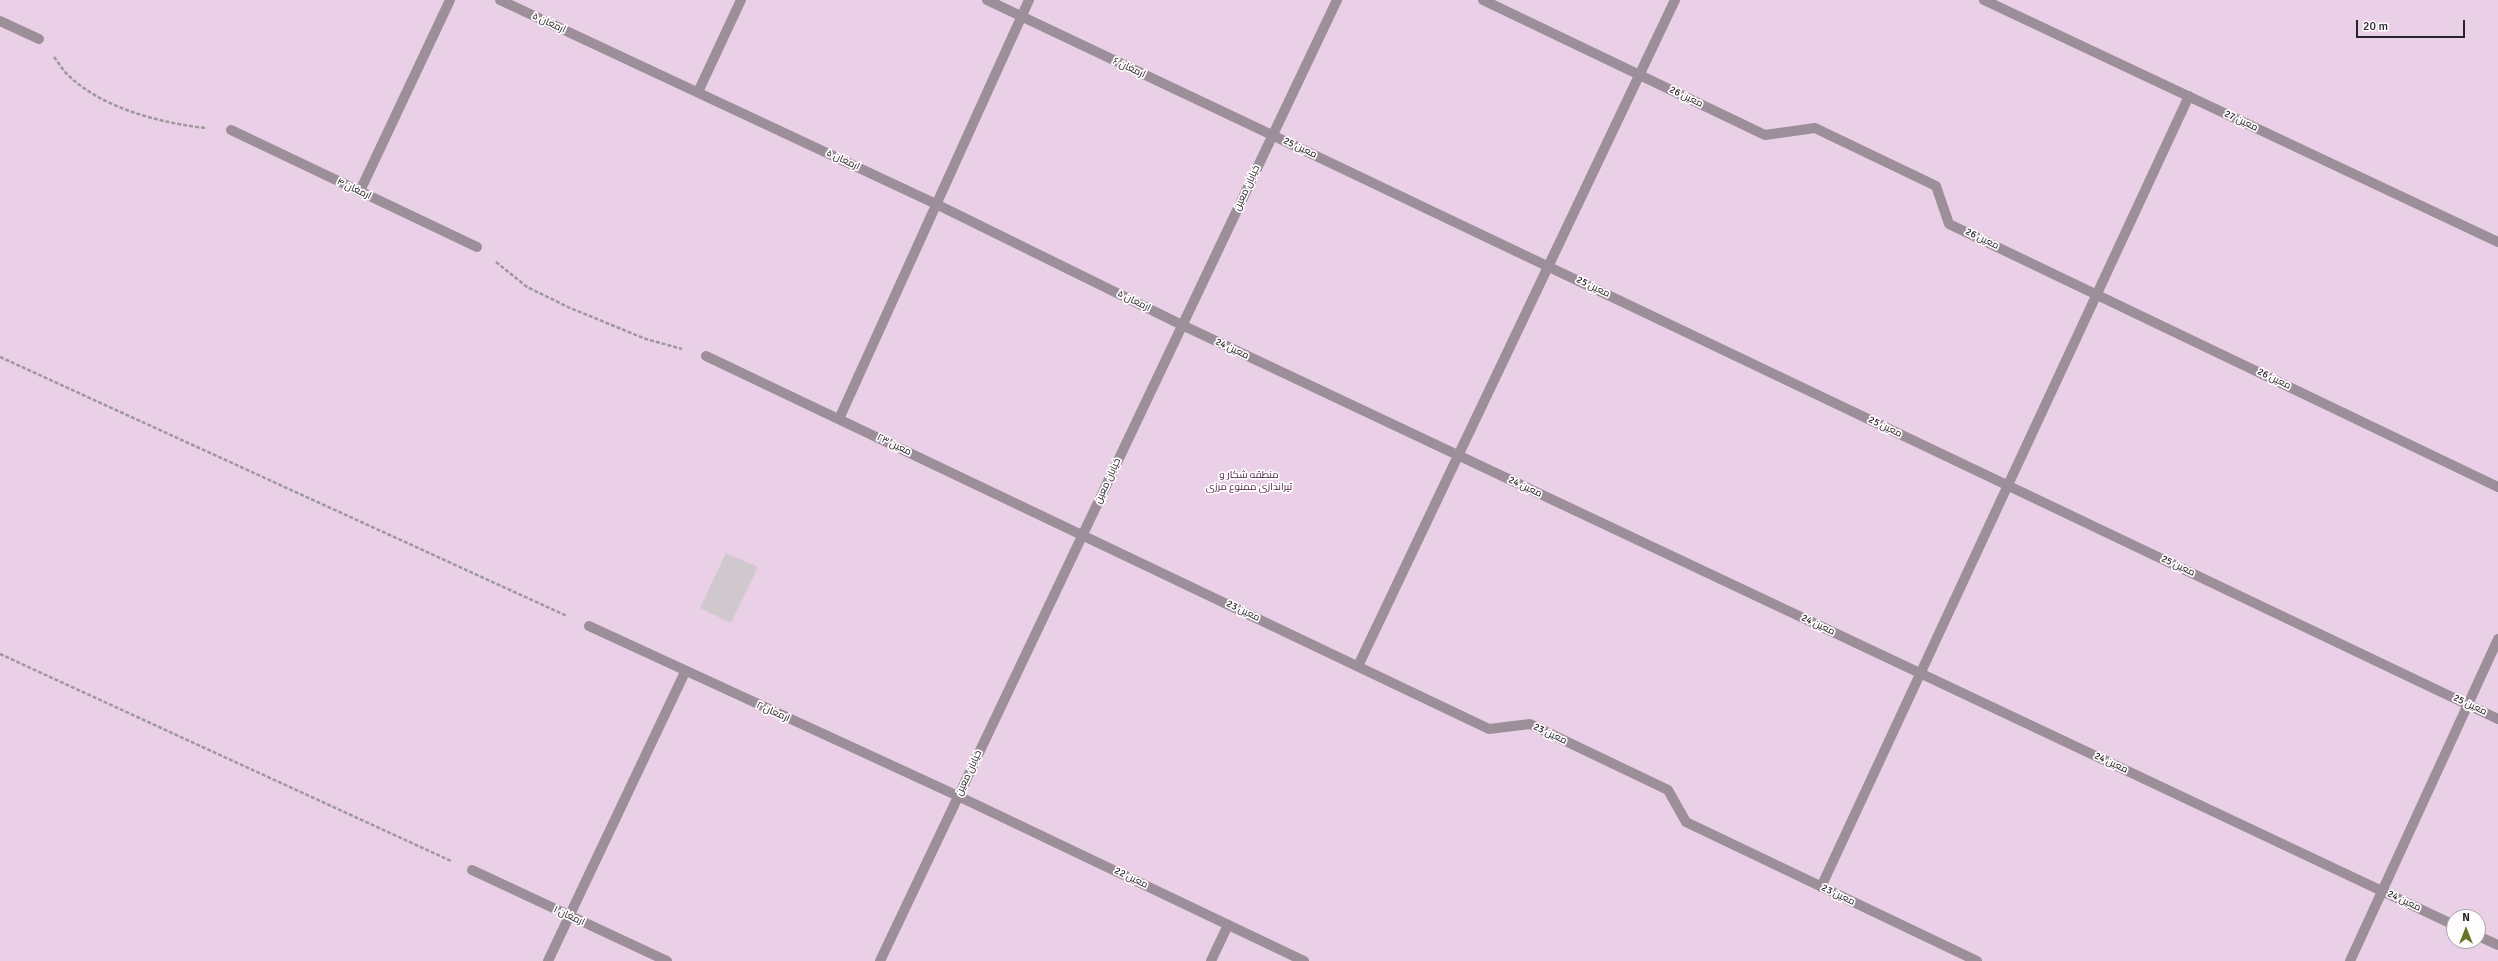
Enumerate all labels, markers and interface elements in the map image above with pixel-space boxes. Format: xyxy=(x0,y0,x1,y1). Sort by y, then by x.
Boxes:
street label: ارمغان ۵ xyxy=(530,10,568,36)
scale bar xyxy=(2358,12,2467,38)
text: 20 m xyxy=(2363,19,2388,34)
street label: ارمغان ۶ xyxy=(1111,55,1147,81)
street label: معین 26 xyxy=(1667,84,1705,110)
street label: معین 27 xyxy=(2222,108,2260,134)
street label: معین 25 xyxy=(1281,135,1319,161)
street label: ارمغان ۵ xyxy=(824,147,862,173)
street label: خیابان معین xyxy=(1231,163,1263,213)
street label: ارمغان ۴ xyxy=(335,176,373,202)
street label: معین 26 xyxy=(1963,226,2001,252)
street label: معین 25 xyxy=(1574,274,1612,300)
street label: ارمغان ۵ xyxy=(1115,288,1153,314)
street label: معین 24 xyxy=(1213,336,1251,362)
street label: معین 26 xyxy=(2255,366,2293,392)
street label: معین 25 xyxy=(1866,414,1904,440)
street label: معین ۲۳ xyxy=(875,432,913,458)
street label: خیابان معین xyxy=(1092,456,1124,506)
park label: منطقه شکار و تیراندازی ممنوع مرزی xyxy=(1206,469,1292,492)
street label: معین 24 xyxy=(1506,474,1544,500)
street label: معین 25 xyxy=(2159,553,2197,579)
street label: معین 23 xyxy=(1224,598,1262,624)
street label: معین 24 xyxy=(1799,612,1837,638)
street label: معین 25 xyxy=(2451,692,2489,718)
street label: ارمغان ۲ xyxy=(754,699,792,725)
street label: معین 23 xyxy=(1531,721,1569,747)
street label: خیابان معین xyxy=(953,748,985,798)
street label: معین 24 xyxy=(2092,750,2130,776)
street label: معین 22 xyxy=(1112,865,1150,891)
street label: معین 23 xyxy=(1819,882,1857,908)
street label: معین 24 xyxy=(2385,888,2423,914)
street label: ارمغان ۱ xyxy=(552,904,586,928)
north arrow xyxy=(2446,909,2486,949)
text: N xyxy=(2462,911,2470,924)

